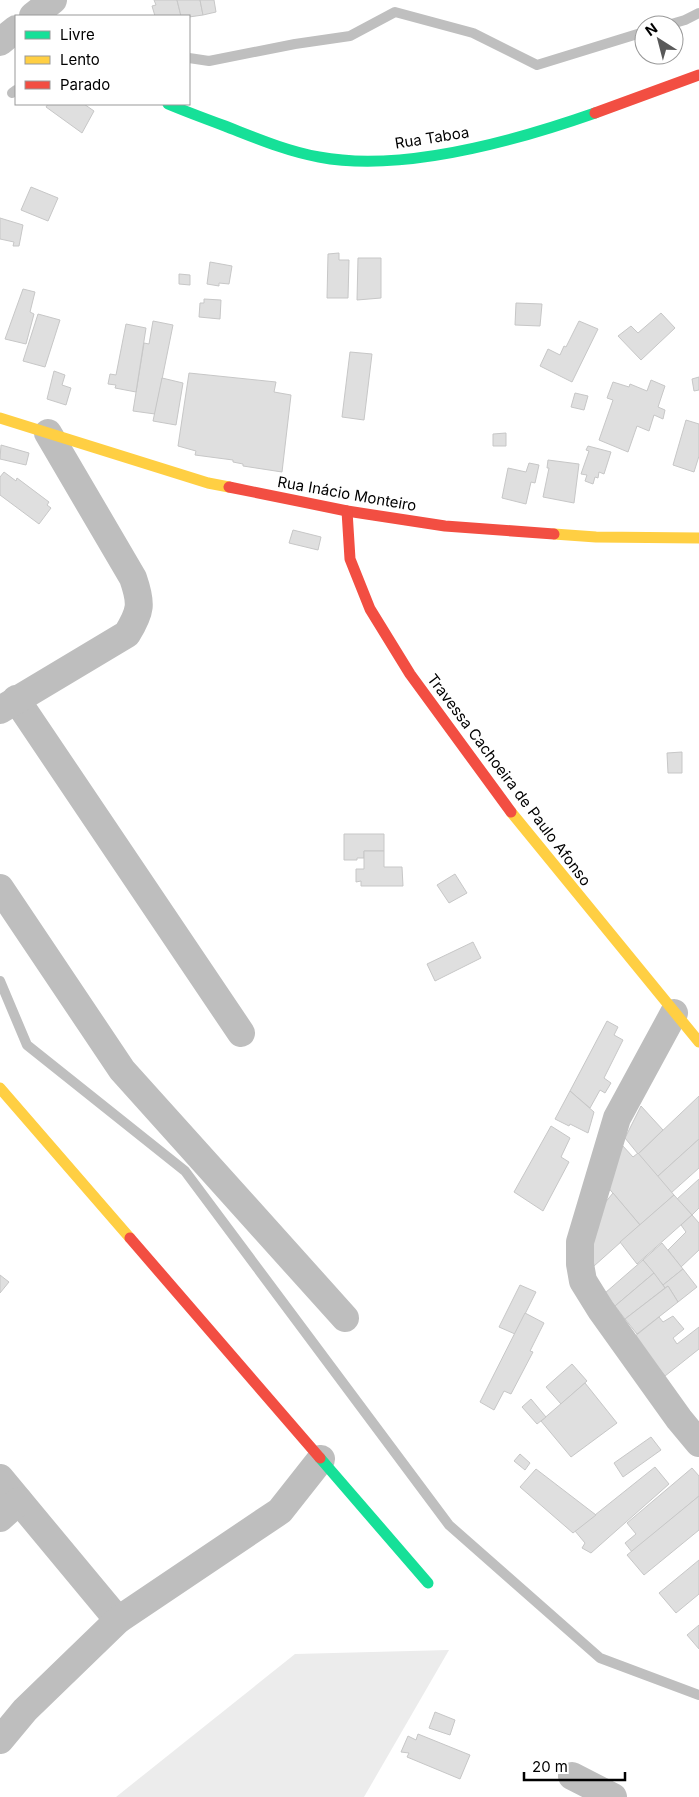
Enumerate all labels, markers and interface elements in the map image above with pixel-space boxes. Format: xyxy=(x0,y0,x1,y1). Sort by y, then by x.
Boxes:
legend xyxy=(15,15,190,105)
north arrow xyxy=(634,15,684,65)
text: N xyxy=(642,19,660,39)
text: Livre xyxy=(60,25,95,44)
text: Lento xyxy=(60,50,100,69)
text: Parado xyxy=(60,75,110,94)
street label: Rua Taboa xyxy=(393,122,470,153)
street label: Rua Inácio Monteiro xyxy=(276,472,418,515)
street label: Travessa Cachoeira de Paulo Afonso xyxy=(423,670,595,889)
scale bar xyxy=(524,1750,625,1782)
text: 20 m xyxy=(532,1757,568,1776)

